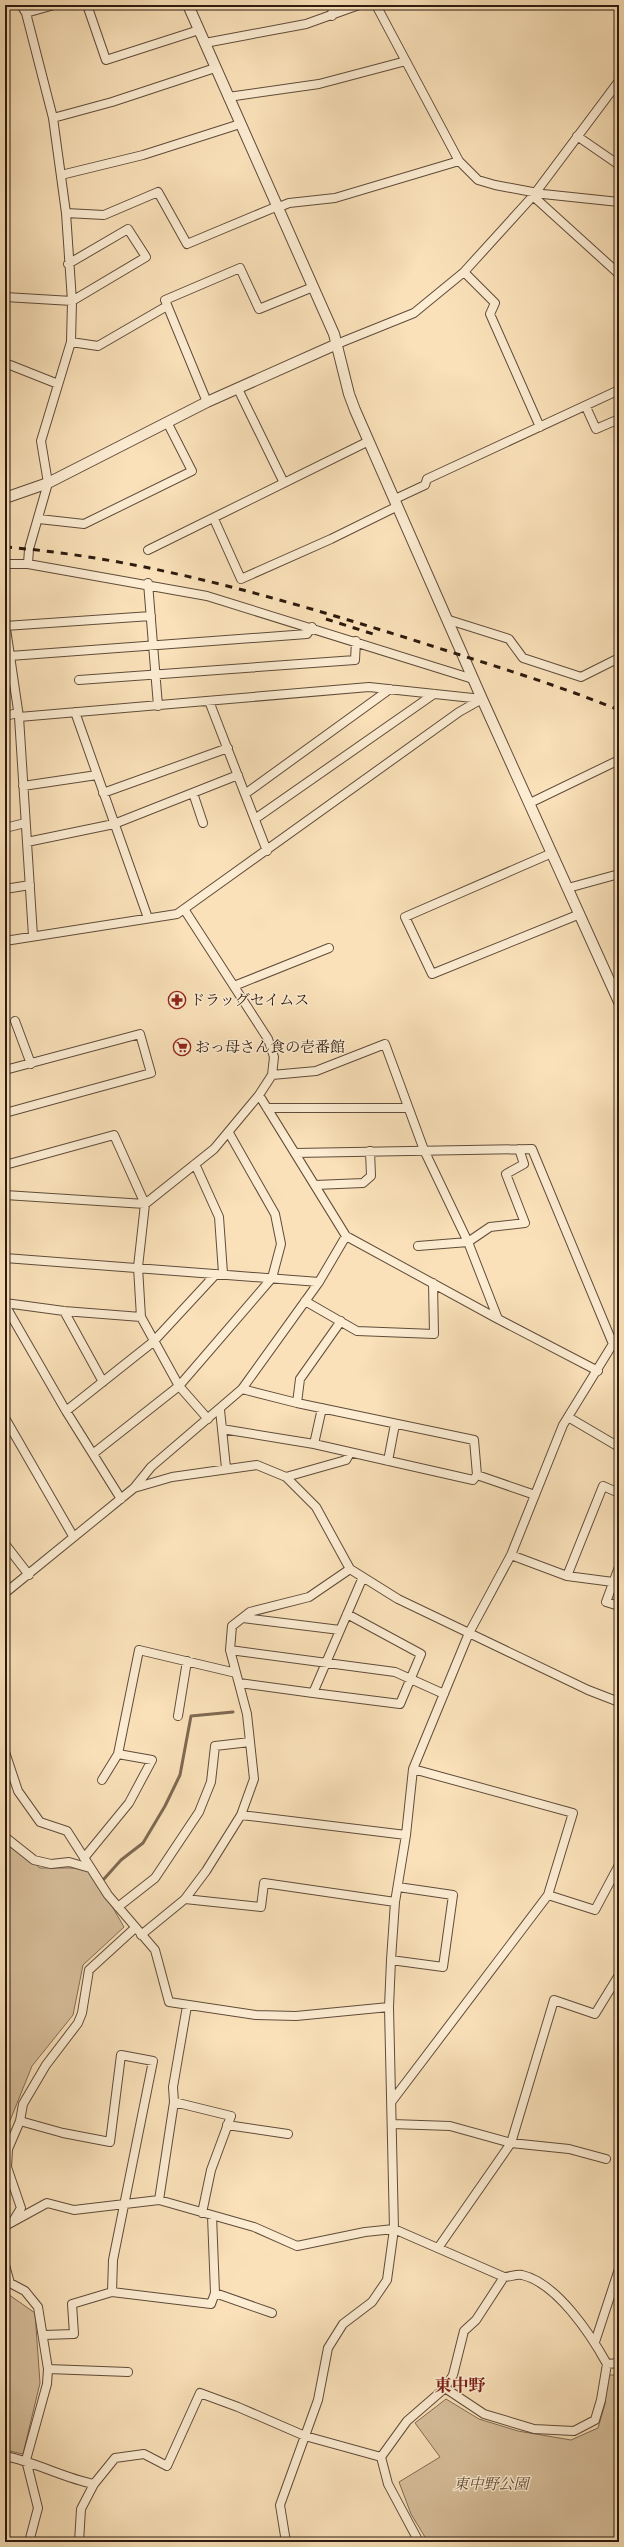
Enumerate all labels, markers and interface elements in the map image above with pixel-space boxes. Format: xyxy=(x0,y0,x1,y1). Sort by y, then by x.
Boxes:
pharmacy icon: ドラッグセイムス xyxy=(167,990,187,1010)
place label: ドラッグセイムス xyxy=(190,990,309,1010)
supermarket icon: おっ母さん食の壱番館 xyxy=(172,1037,192,1057)
place label: おっ母さん食の壱番館 xyxy=(195,1037,345,1057)
district label: 東中野 xyxy=(435,2374,486,2397)
park label: 東中野公園 xyxy=(453,2474,531,2494)

